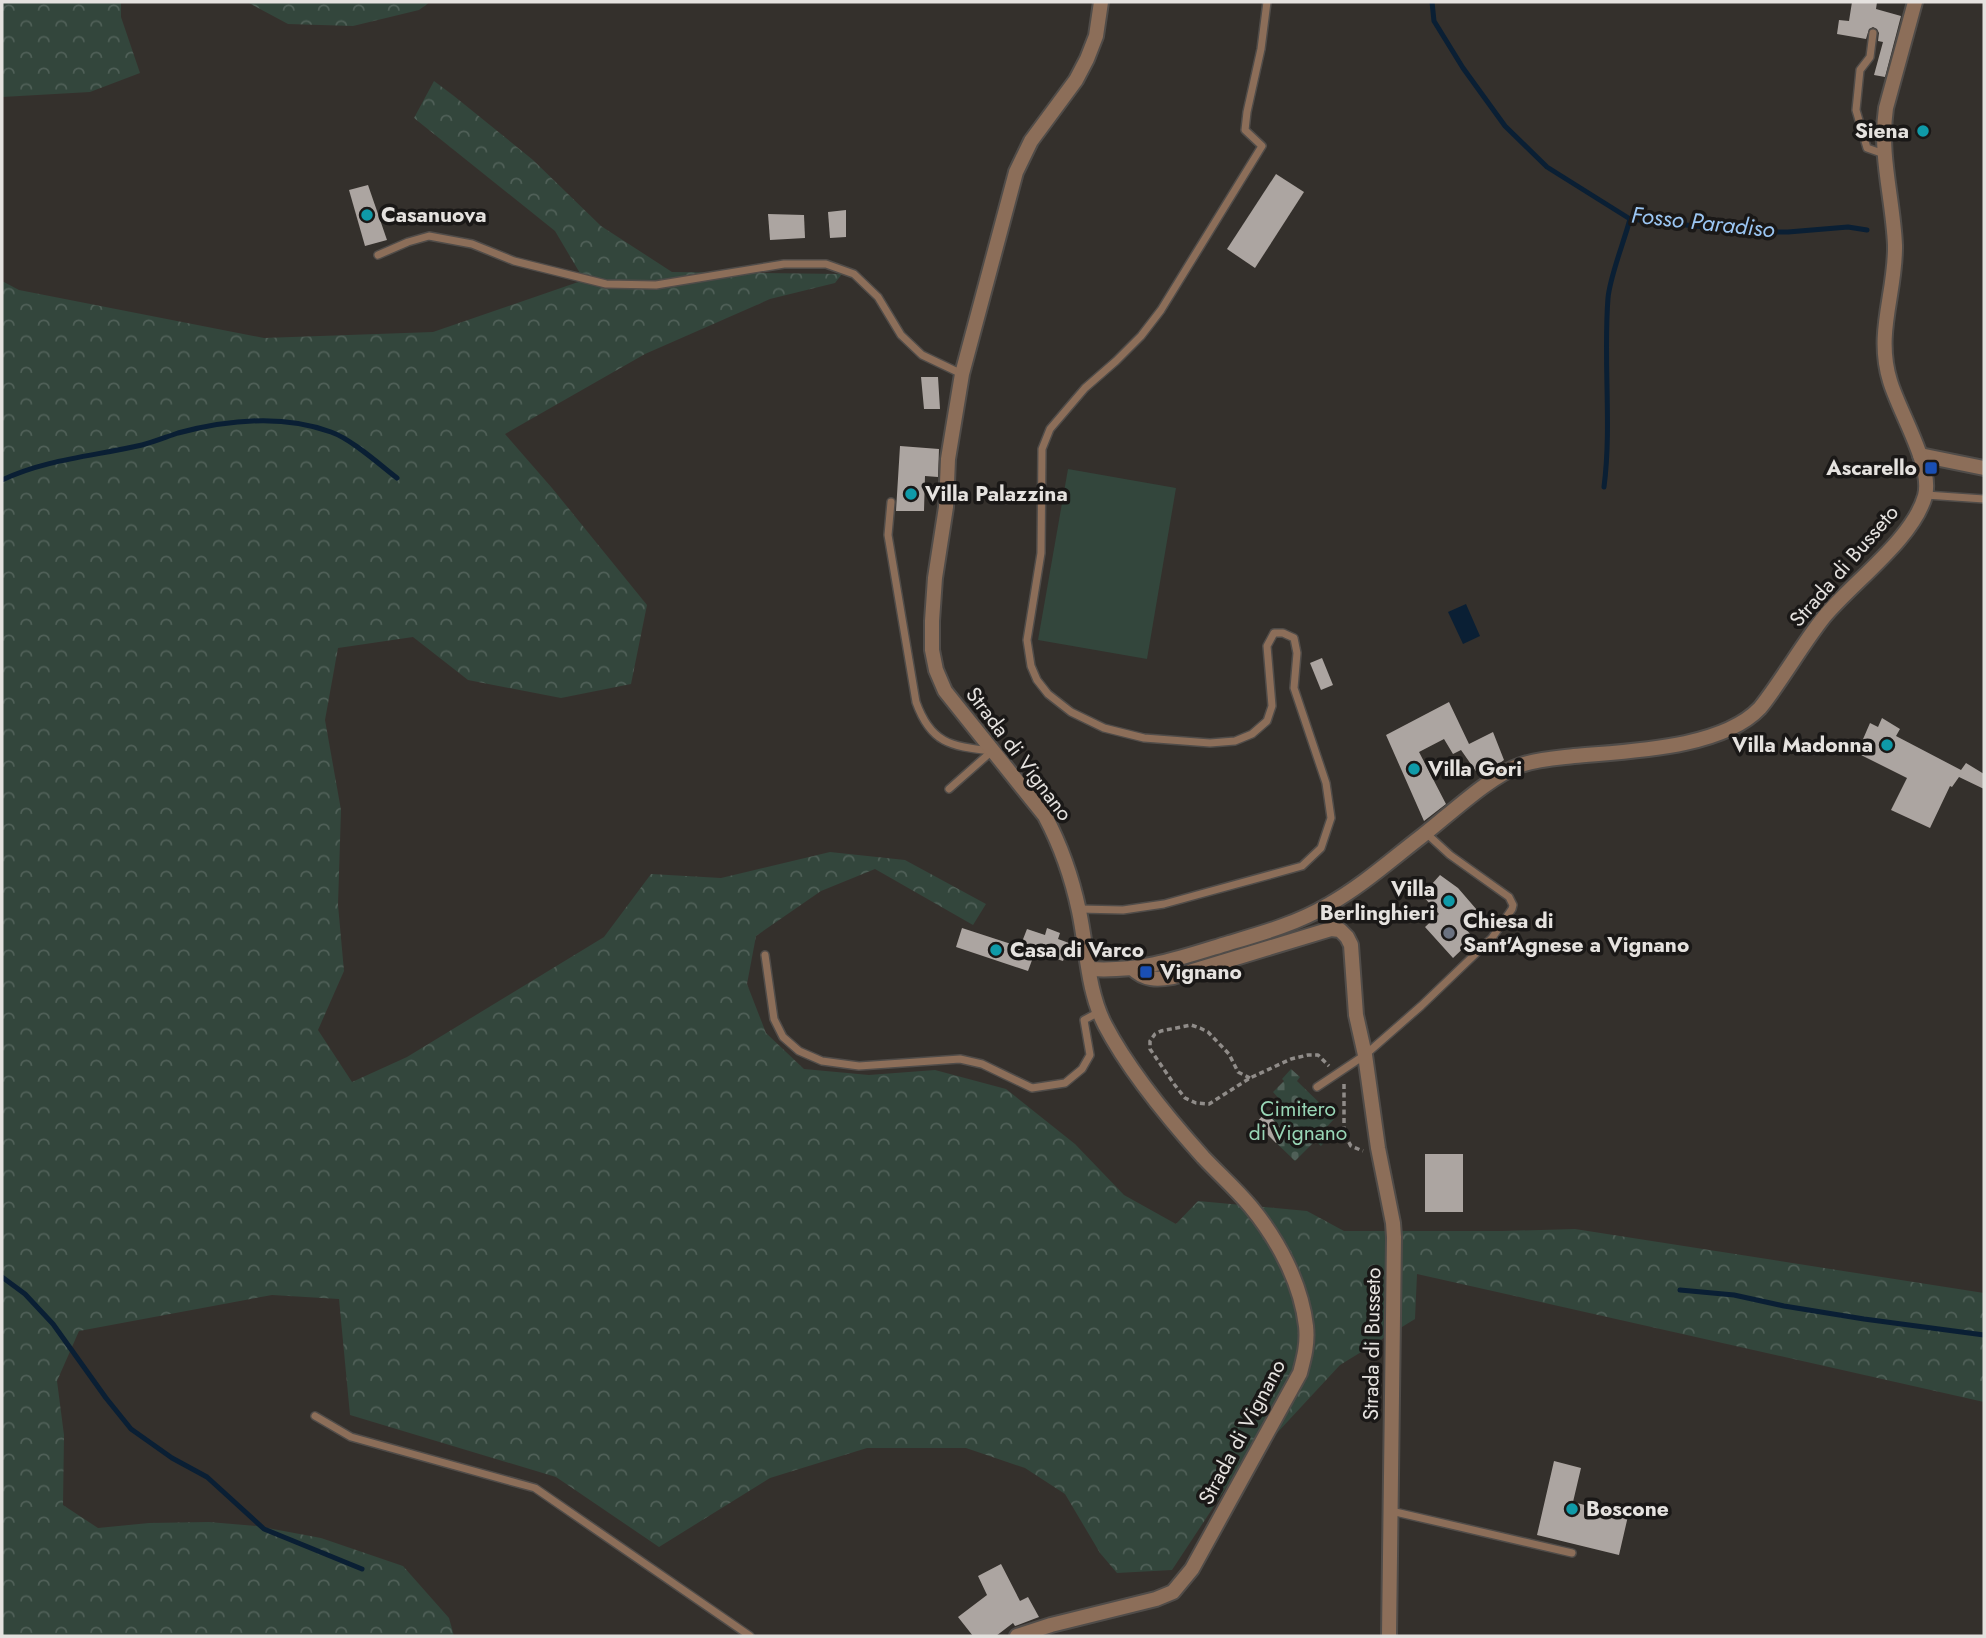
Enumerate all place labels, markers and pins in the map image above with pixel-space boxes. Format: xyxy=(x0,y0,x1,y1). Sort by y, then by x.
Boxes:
place label: Siena xyxy=(1855,116,1909,146)
marker: Siena xyxy=(1915,123,1931,139)
place label: Casanuova xyxy=(381,200,487,230)
marker: Casanuova xyxy=(359,207,375,223)
place label: Ascarello xyxy=(1825,453,1917,483)
marker: Ascarello xyxy=(1923,460,1939,476)
place label: Villa Palazzina xyxy=(924,479,1068,509)
marker: Villa Palazzina xyxy=(903,486,919,502)
place label: Villa Madonna xyxy=(1731,730,1873,760)
marker: Villa Madonna xyxy=(1879,737,1895,753)
place label: Villa Gori xyxy=(1427,754,1522,784)
marker: Villa Gori xyxy=(1406,761,1422,777)
place label: Villa Berlinghieri xyxy=(1320,874,1435,928)
marker: Villa Berlinghieri xyxy=(1441,893,1457,909)
place label: Chiesa di Sant'Agnese a Vignano xyxy=(1463,906,1689,960)
marker: Chiesa di Sant'Agnese a Vignano xyxy=(1441,925,1457,941)
place label: Casa di Varco xyxy=(1010,935,1144,965)
marker: Casa di Varco xyxy=(988,942,1004,958)
place label: Vignano xyxy=(1159,957,1242,987)
marker: Vignano xyxy=(1138,964,1154,980)
place label: Boscone xyxy=(1586,1494,1669,1524)
marker: Boscone xyxy=(1564,1501,1580,1517)

